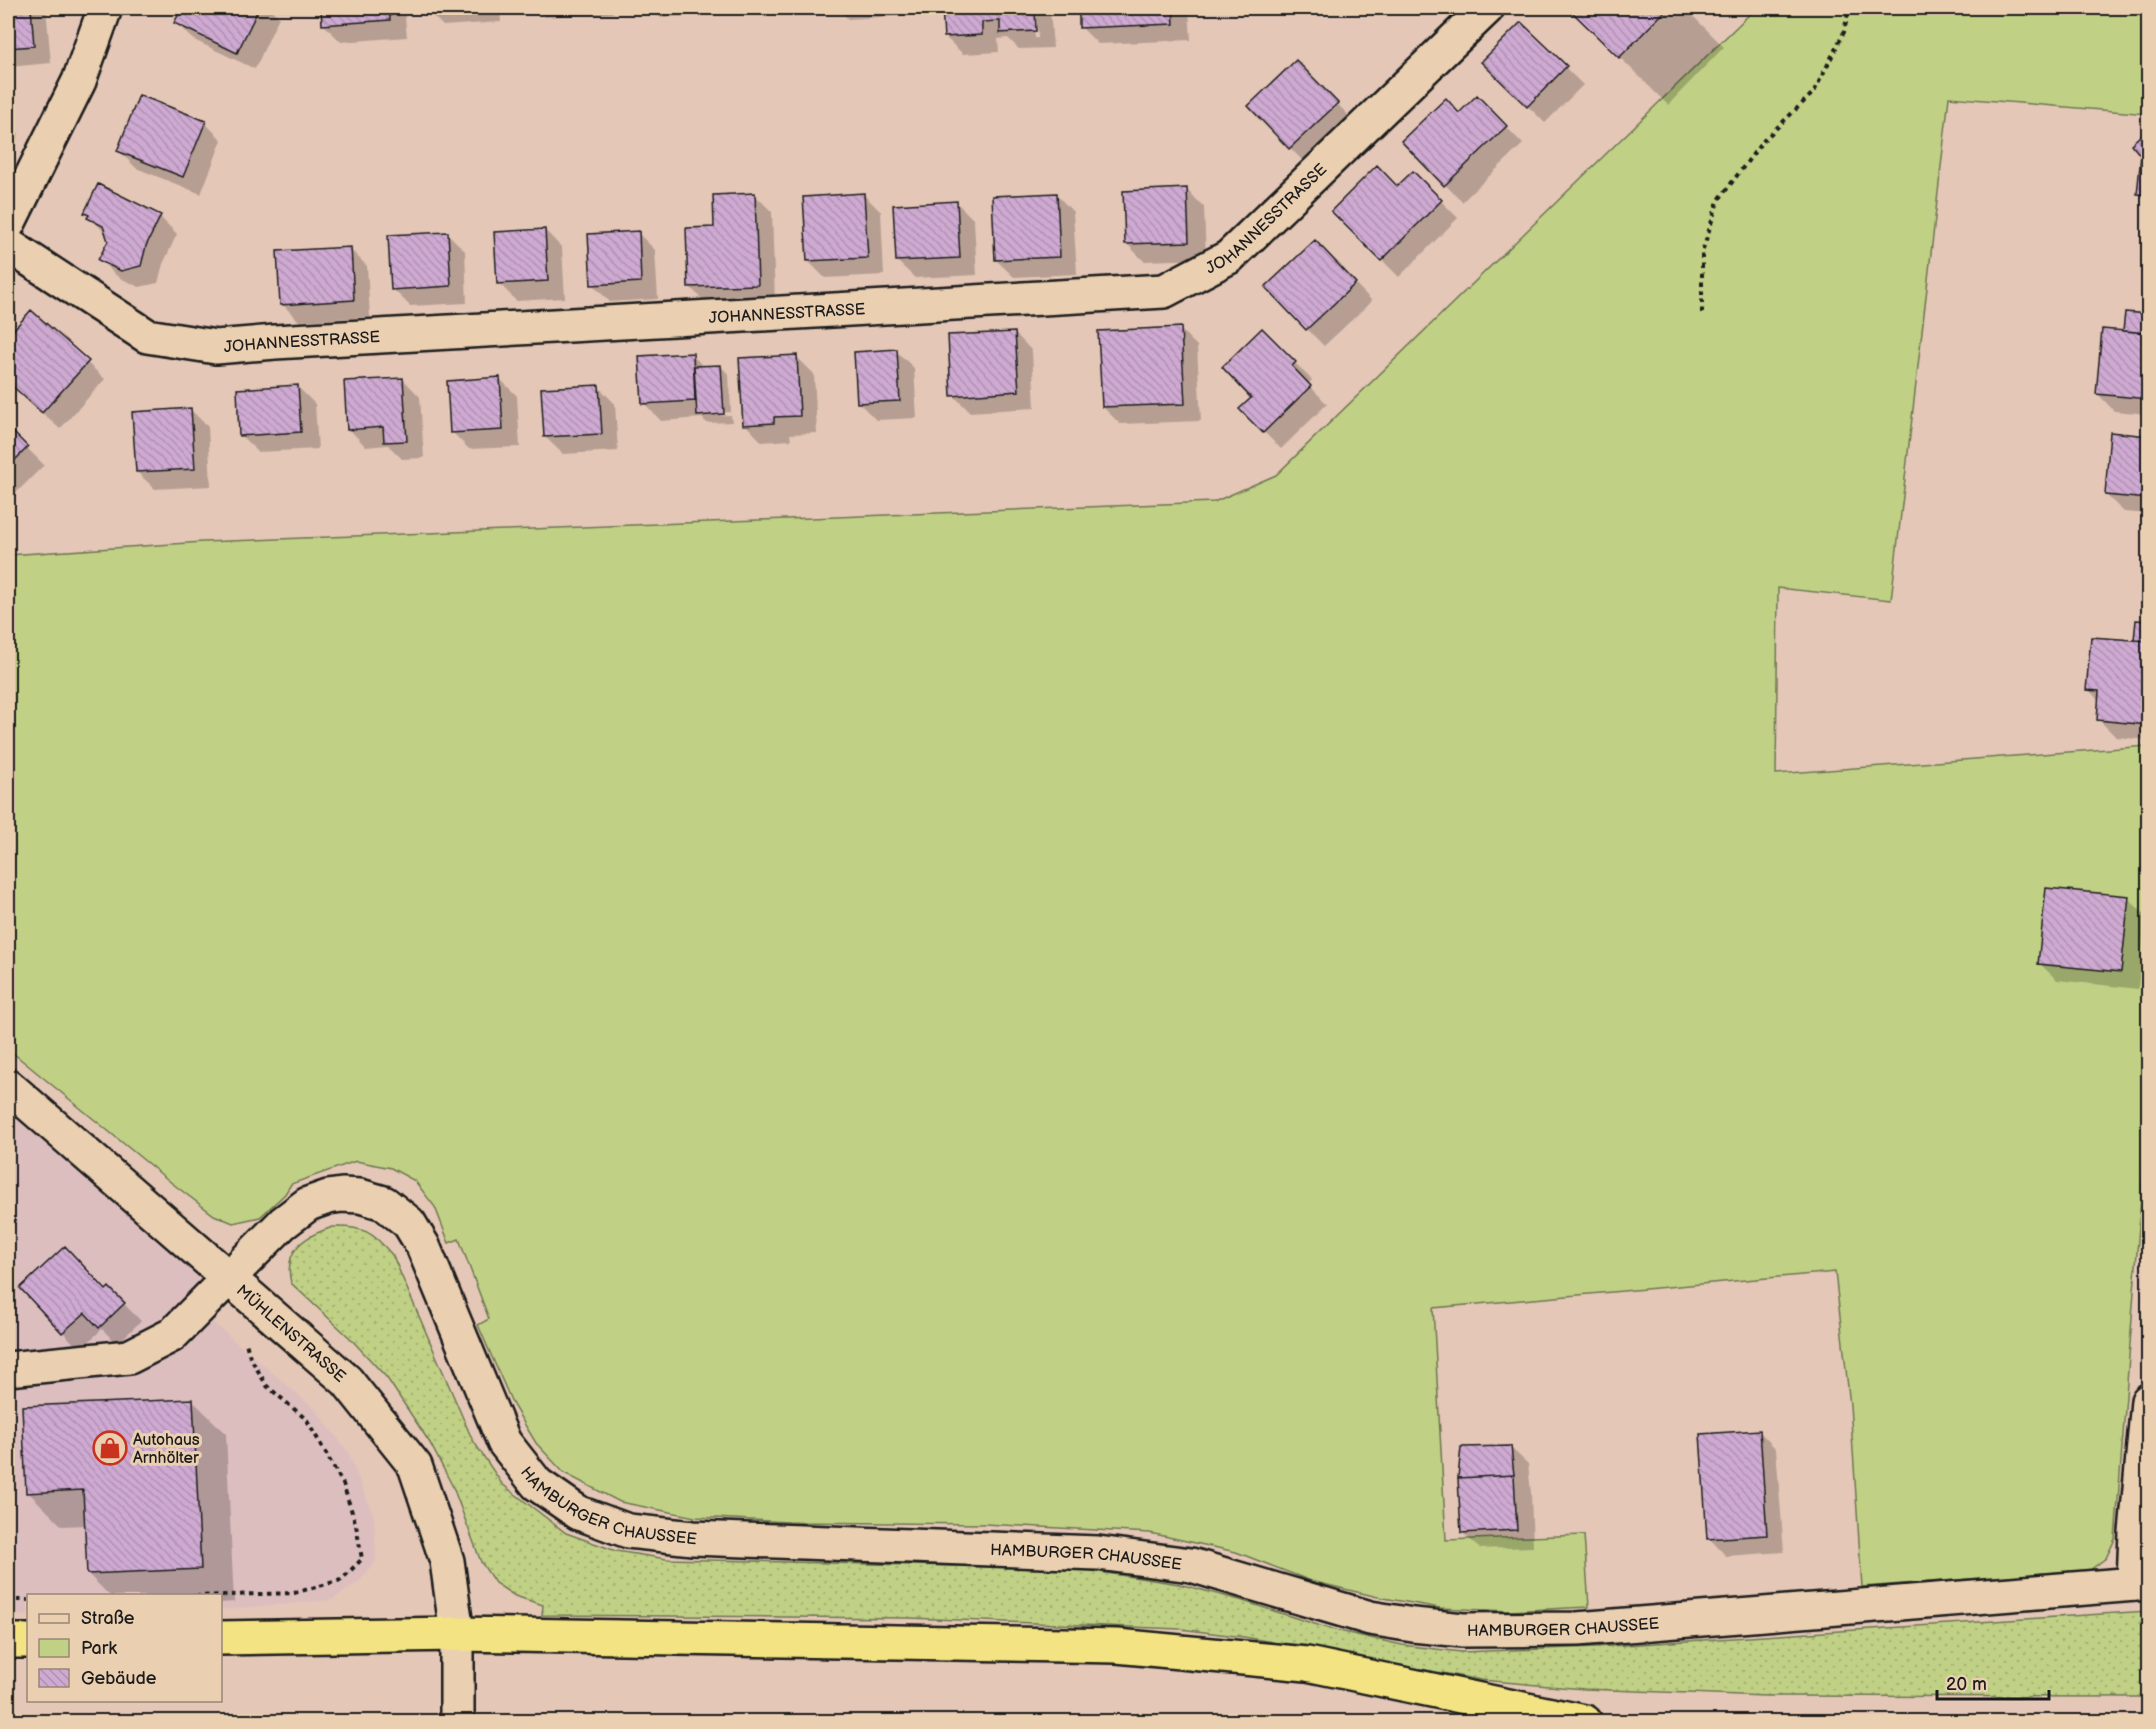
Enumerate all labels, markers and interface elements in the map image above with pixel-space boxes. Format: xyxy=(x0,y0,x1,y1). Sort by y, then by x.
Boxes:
street label: JOHANNESSTRASSE xyxy=(1203,160,1331,278)
street label: JOHANNESSTRASSE xyxy=(708,300,866,328)
street label: JOHANNESSTRASSE xyxy=(223,328,381,357)
street label: MÜHLENSTRASSE xyxy=(232,1281,349,1387)
shop icon: Autohaus Arnhölter xyxy=(92,1430,128,1466)
place label: Autohaus Arnhölter xyxy=(133,1431,200,1468)
street label: HAMBURGER CHAUSSEE xyxy=(516,1463,698,1549)
street label: HAMBURGER CHAUSSEE xyxy=(990,1541,1183,1575)
legend xyxy=(27,1594,222,1702)
text: Straße xyxy=(81,1608,135,1629)
street label: HAMBURGER CHAUSSEE xyxy=(1467,1614,1660,1641)
text: Park xyxy=(81,1638,117,1659)
scale bar xyxy=(1937,1663,2050,1701)
text: Gebäude xyxy=(81,1668,157,1689)
text: 20 m xyxy=(1946,1674,1987,1695)

